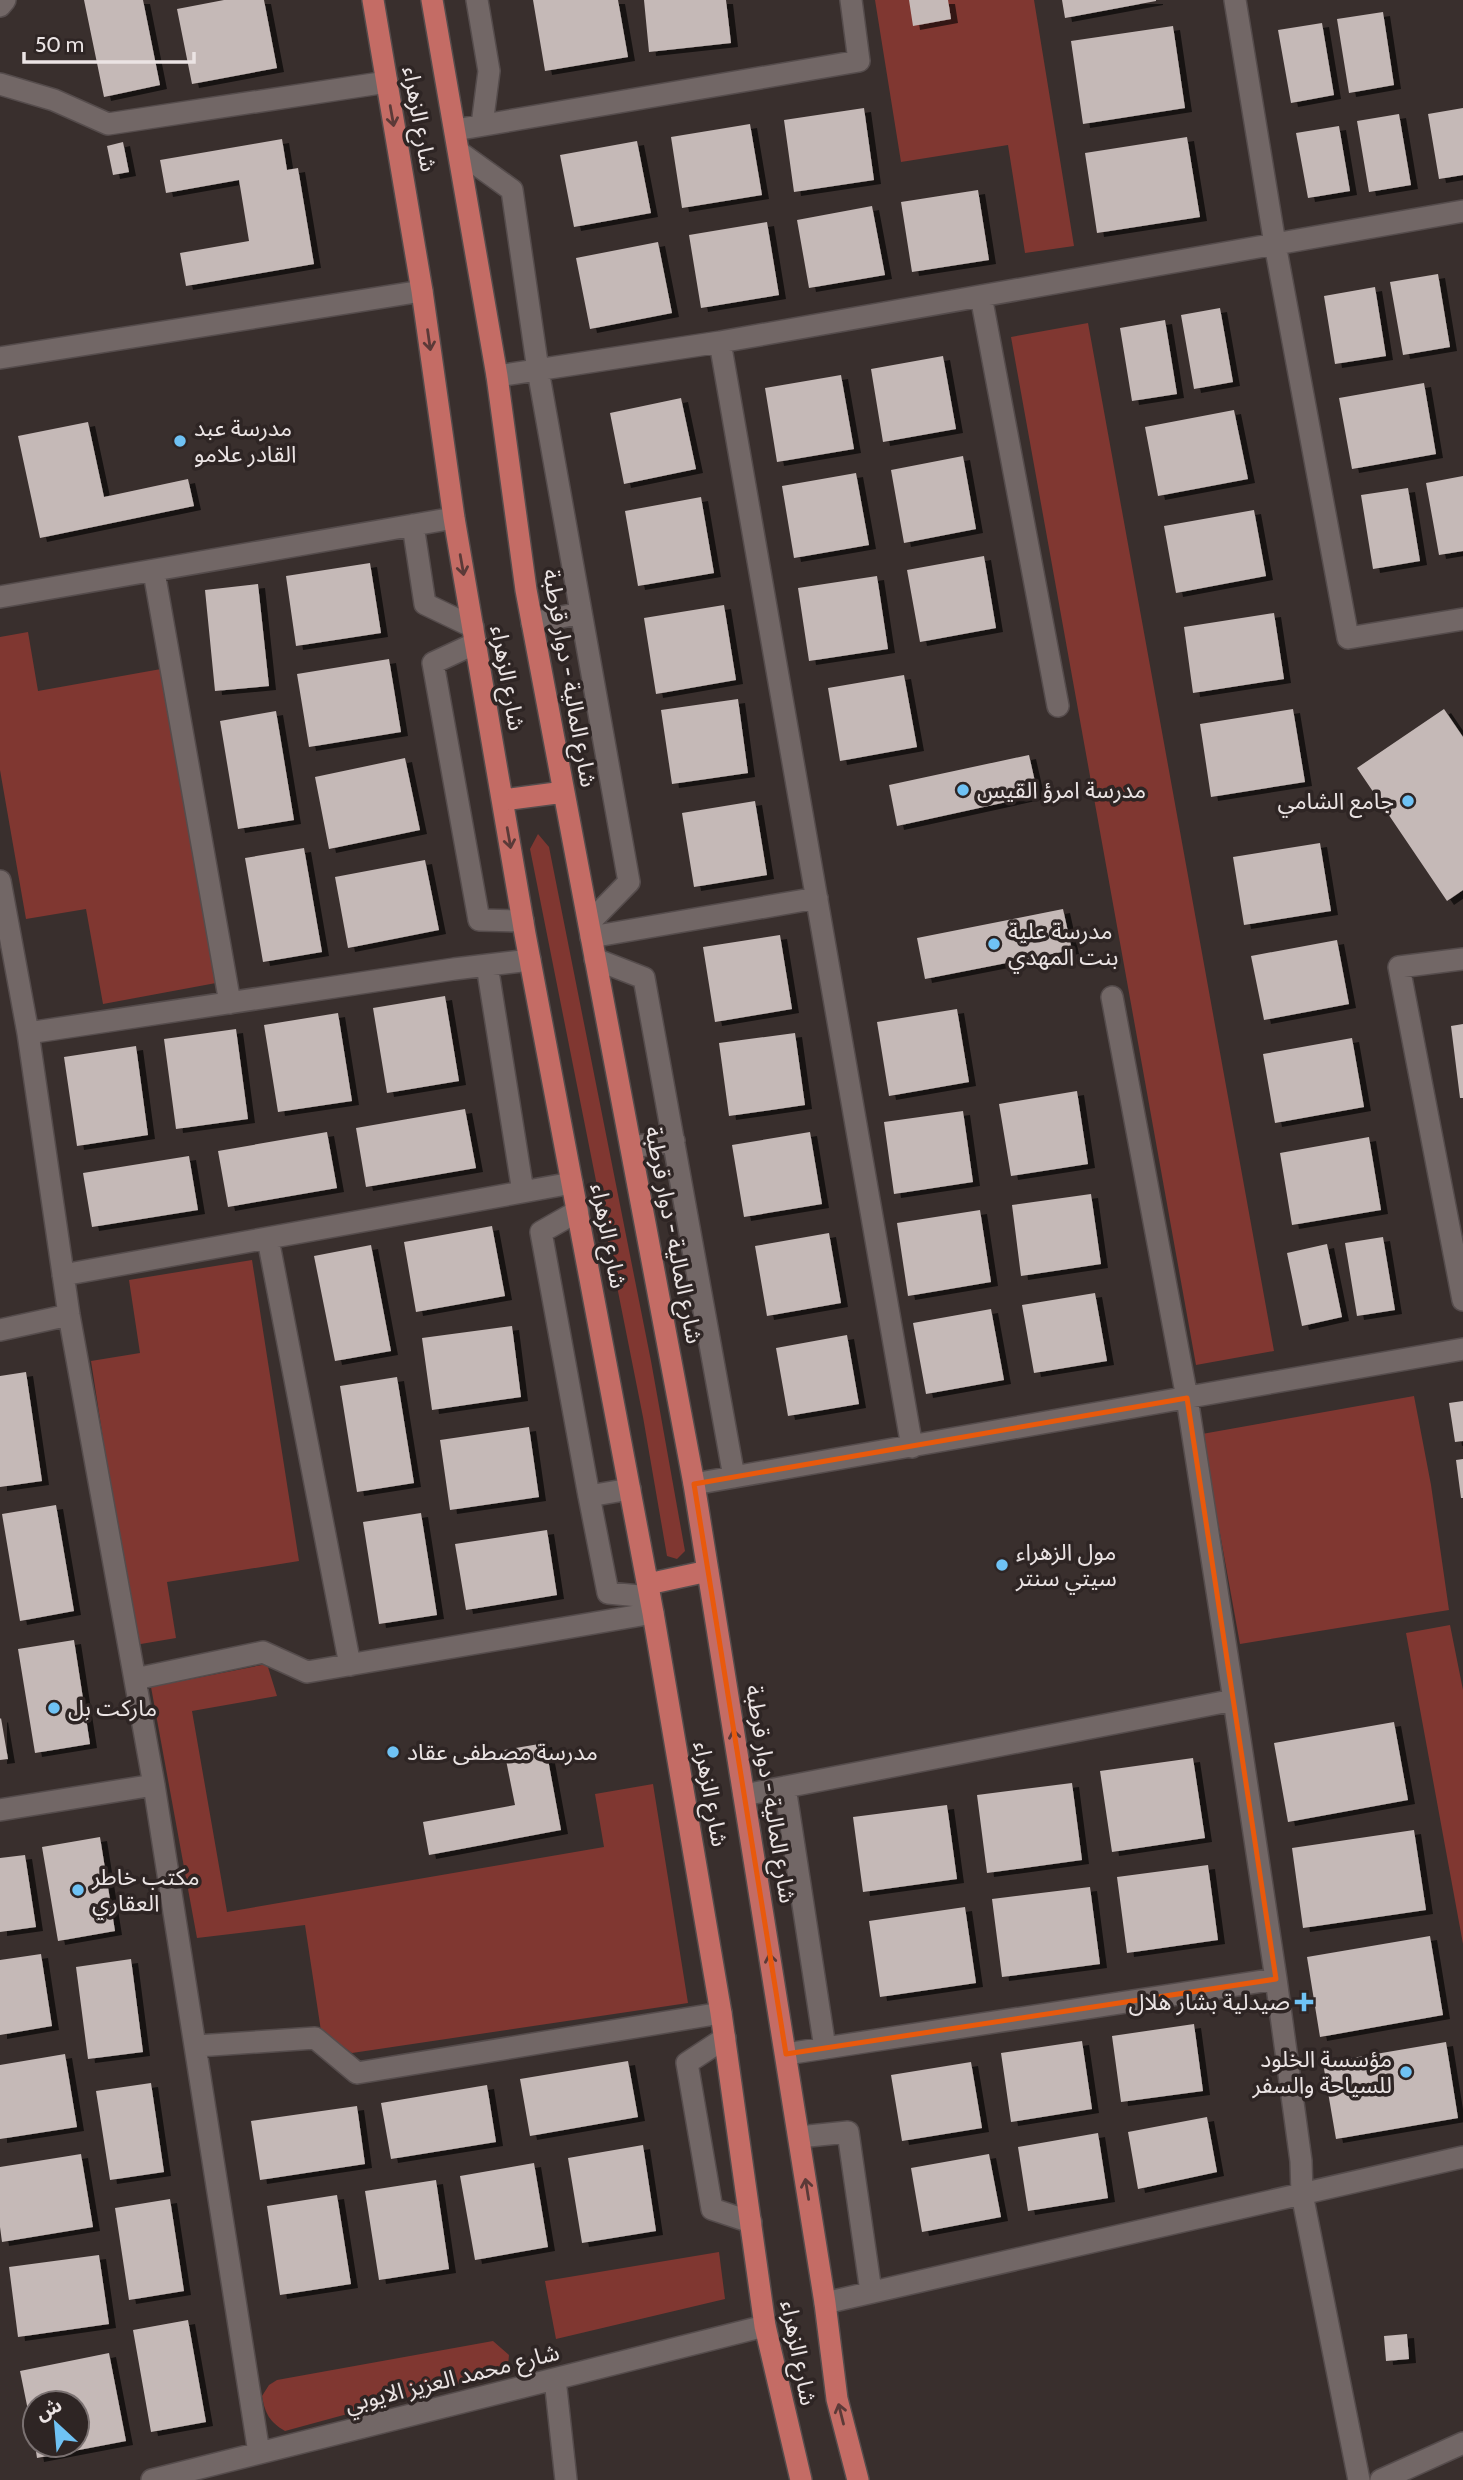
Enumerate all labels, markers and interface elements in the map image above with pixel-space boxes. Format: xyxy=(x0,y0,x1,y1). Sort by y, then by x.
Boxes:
scale bar xyxy=(24,21,194,65)
text: 50 m xyxy=(35,32,84,57)
street label: شارع الزهراء xyxy=(394,64,443,174)
one-way arrow xyxy=(386,104,400,127)
one-way arrow xyxy=(423,328,436,351)
place label: مدرسة عبد القادر علامو xyxy=(194,414,296,468)
marker: مدرسة عبد القادر علامو xyxy=(172,433,188,449)
one-way arrow xyxy=(456,553,469,576)
street label: شارع المالية - دوار قرطبة xyxy=(534,567,603,790)
street label: شارع الزهراء xyxy=(482,623,531,733)
place label: مدرسة امرؤ القيس xyxy=(977,776,1146,804)
marker: مدرسة امرؤ القيس xyxy=(955,782,971,798)
place label: جامع الشامي xyxy=(1278,787,1394,818)
marker: جامع الشامي xyxy=(1400,793,1416,809)
one-way arrow xyxy=(503,826,516,849)
place label: مدرسة علية بنت المهدي xyxy=(1008,917,1119,974)
marker: مدرسة علية بنت المهدي xyxy=(986,936,1002,952)
street label: شارع المالية - دوار قرطبة xyxy=(636,1124,709,1347)
street label: شارع الزهراء xyxy=(582,1181,633,1291)
place label: مول الزهراء سيتي سنتر xyxy=(1015,1538,1117,1595)
marker: مول الزهراء سيتي سنتر xyxy=(994,1557,1010,1573)
street label: شارع المالية - دوار قرطبة xyxy=(737,1683,802,1906)
place label: ماركت بل xyxy=(68,1694,157,1722)
marker: ماركت بل xyxy=(46,1700,62,1716)
one-way arrow xyxy=(728,1729,741,1752)
place label: مدرسة مصطفى عقاد xyxy=(407,1738,598,1766)
street label: شارع الزهراء xyxy=(685,1739,734,1849)
marker: مدرسة مصطفى عقاد xyxy=(385,1744,401,1760)
place label: مكتب خاطر العقاري xyxy=(91,1863,200,1920)
marker: مكتب خاطر العقاري xyxy=(70,1882,86,1898)
one-way arrow xyxy=(764,1953,777,1976)
place label: صيدلية بشار هلال xyxy=(1128,1988,1290,2016)
marker: صيدلية بشار هلال xyxy=(1296,1994,1312,2010)
place label: مؤسسة الخلود للسياحة والسفر xyxy=(1252,2045,1392,2099)
marker: مؤسسة الخلود للسياحة والسفر xyxy=(1398,2064,1414,2080)
one-way arrow xyxy=(800,2178,813,2201)
street label: شارع الزهراء xyxy=(772,2298,823,2408)
street label: شارع محمد العزيز الايوبي xyxy=(342,2338,563,2421)
north arrow xyxy=(21,2389,91,2459)
text: ش xyxy=(32,2393,66,2425)
one-way arrow xyxy=(834,2403,847,2426)

